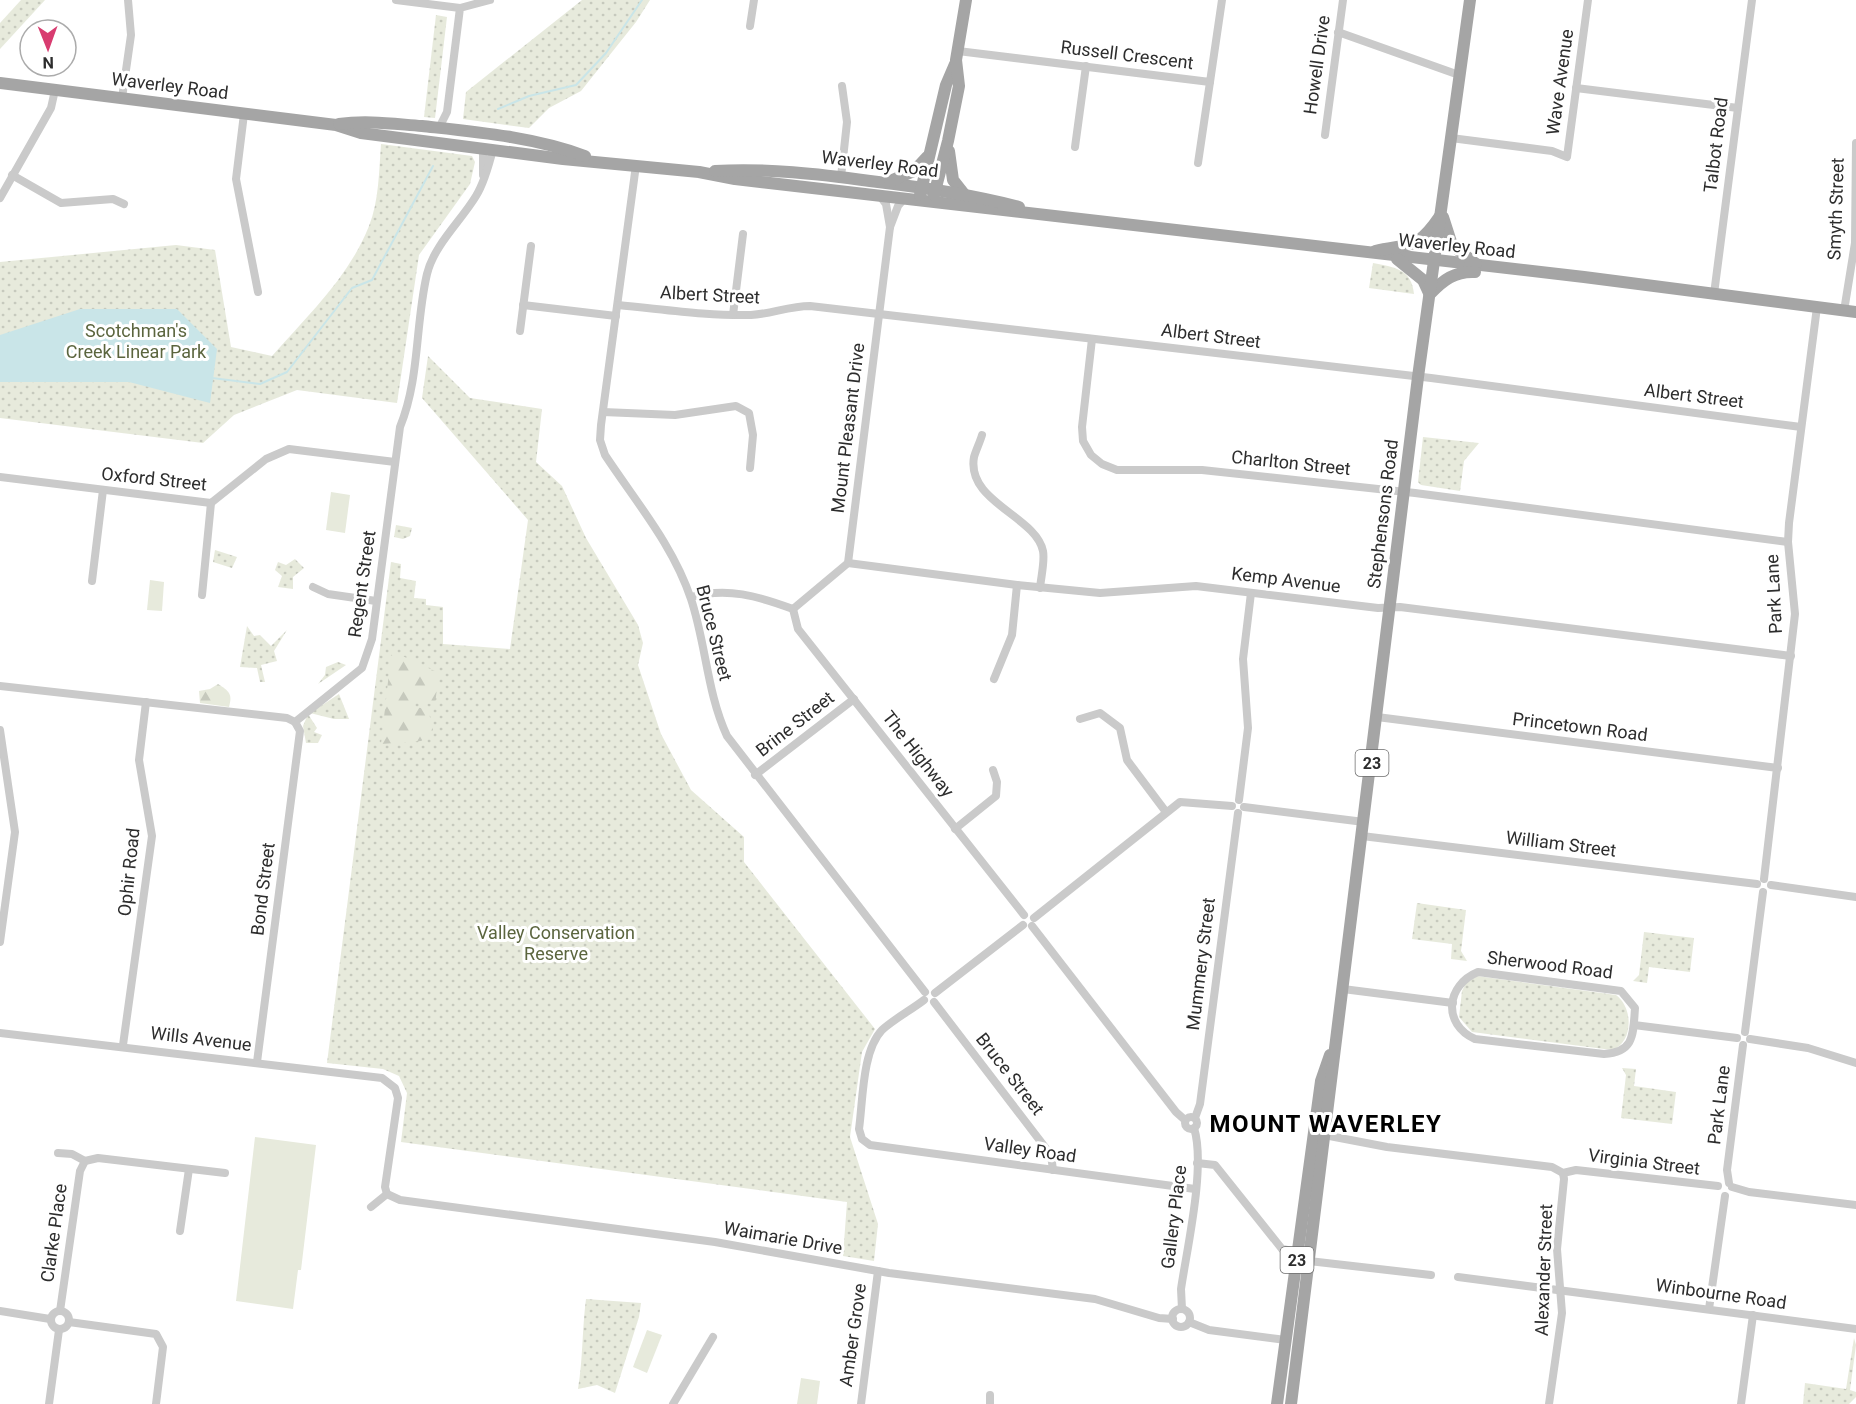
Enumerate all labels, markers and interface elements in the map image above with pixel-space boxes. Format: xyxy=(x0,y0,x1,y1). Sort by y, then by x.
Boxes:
street label: Howell Drive xyxy=(1299,14,1334,116)
north arrow xyxy=(18,18,78,78)
street label: Wave Avenue xyxy=(1542,28,1577,136)
street label: Russell Crescent xyxy=(1059,36,1195,73)
text: N xyxy=(42,53,54,72)
street label: Waverley Road xyxy=(110,68,230,103)
street label: Talbot Road xyxy=(1699,96,1732,194)
street label: Waverley Road xyxy=(820,146,940,181)
street label: Smyth Street xyxy=(1823,157,1848,261)
street label: Waverley Road xyxy=(1397,229,1517,262)
street label: Albert Street xyxy=(659,281,761,308)
street label: Albert Street xyxy=(1160,319,1262,352)
park label: Scotchman's Creek Linear Park xyxy=(66,320,207,362)
street label: Mount Pleasant Drive xyxy=(827,342,868,514)
street label: Albert Street xyxy=(1643,379,1745,412)
street label: Stephensons Road xyxy=(1363,438,1402,590)
street label: Charlton Street xyxy=(1230,446,1352,479)
street label: Oxford Street xyxy=(100,463,208,494)
street label: Regent Street xyxy=(344,529,379,639)
street label: Park Lane xyxy=(1761,554,1786,634)
street label: Kemp Avenue xyxy=(1230,562,1342,597)
street label: Bruce Street xyxy=(692,583,737,683)
street label: Brine Street xyxy=(752,687,838,761)
street label: The Highway xyxy=(878,706,959,801)
street label: Princetown Road xyxy=(1511,708,1649,745)
road number: 23 xyxy=(1356,750,1388,776)
street label: William Street xyxy=(1505,826,1618,861)
street label: Ophir Road xyxy=(113,827,144,917)
street label: Bond Street xyxy=(246,841,279,937)
street label: Mummery Street xyxy=(1182,896,1219,1031)
park label: Valley Conservation Reserve xyxy=(477,922,635,964)
street label: Sherwood Road xyxy=(1486,946,1614,983)
street label: Wills Avenue xyxy=(149,1022,253,1055)
street label: Bruce Street xyxy=(972,1029,1049,1119)
street label: Park Lane xyxy=(1703,1064,1734,1146)
district label: MOUNT WAVERLEY xyxy=(1210,1110,1442,1138)
street label: Valley Road xyxy=(982,1133,1078,1166)
street label: Virginia Street xyxy=(1587,1144,1701,1179)
street label: Gallery Place xyxy=(1157,1164,1190,1270)
street label: Clarke Place xyxy=(36,1182,71,1284)
street label: Alexander Street xyxy=(1531,1204,1556,1336)
street label: Waimarie Drive xyxy=(722,1217,844,1258)
road number: 23 xyxy=(1280,1247,1314,1273)
street label: Winbourne Road xyxy=(1654,1274,1788,1313)
street label: Amber Grove xyxy=(835,1282,870,1388)

